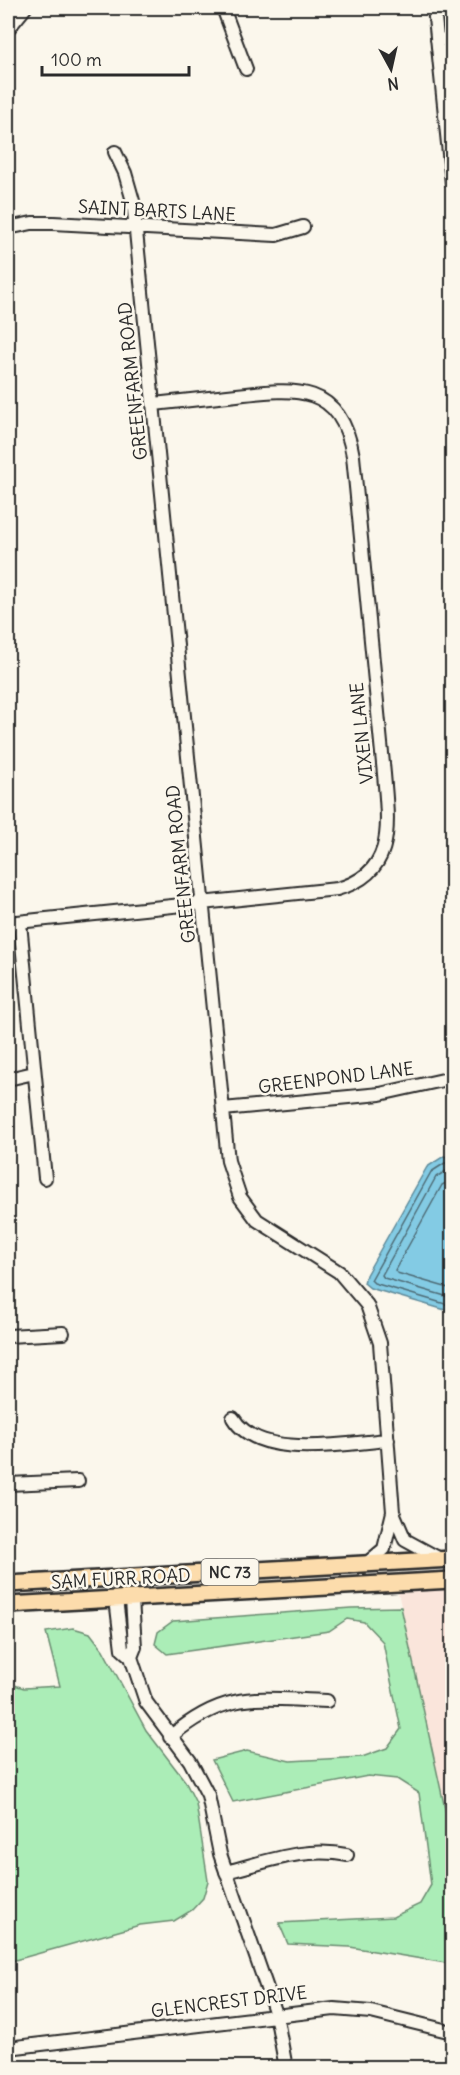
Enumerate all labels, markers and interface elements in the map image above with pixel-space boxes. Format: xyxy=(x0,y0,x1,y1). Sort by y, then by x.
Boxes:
scale bar xyxy=(42,39,189,77)
north arrow xyxy=(361,39,421,99)
text: 100 m xyxy=(51,48,102,71)
text: N xyxy=(386,73,400,95)
street label: SAINT BARTS LANE xyxy=(78,195,237,226)
street label: GREENFARM ROAD xyxy=(113,301,152,461)
street label: VIXEN LANE xyxy=(345,681,378,785)
street label: GREENFARM ROAD xyxy=(161,784,200,944)
street label: GREENPOND LANE xyxy=(257,1057,415,1098)
road number: NC 73 xyxy=(202,1559,258,1585)
street label: SAM FURR ROAD xyxy=(51,1563,191,1594)
street label: GLENCREST DRIVE xyxy=(150,1981,308,2022)

